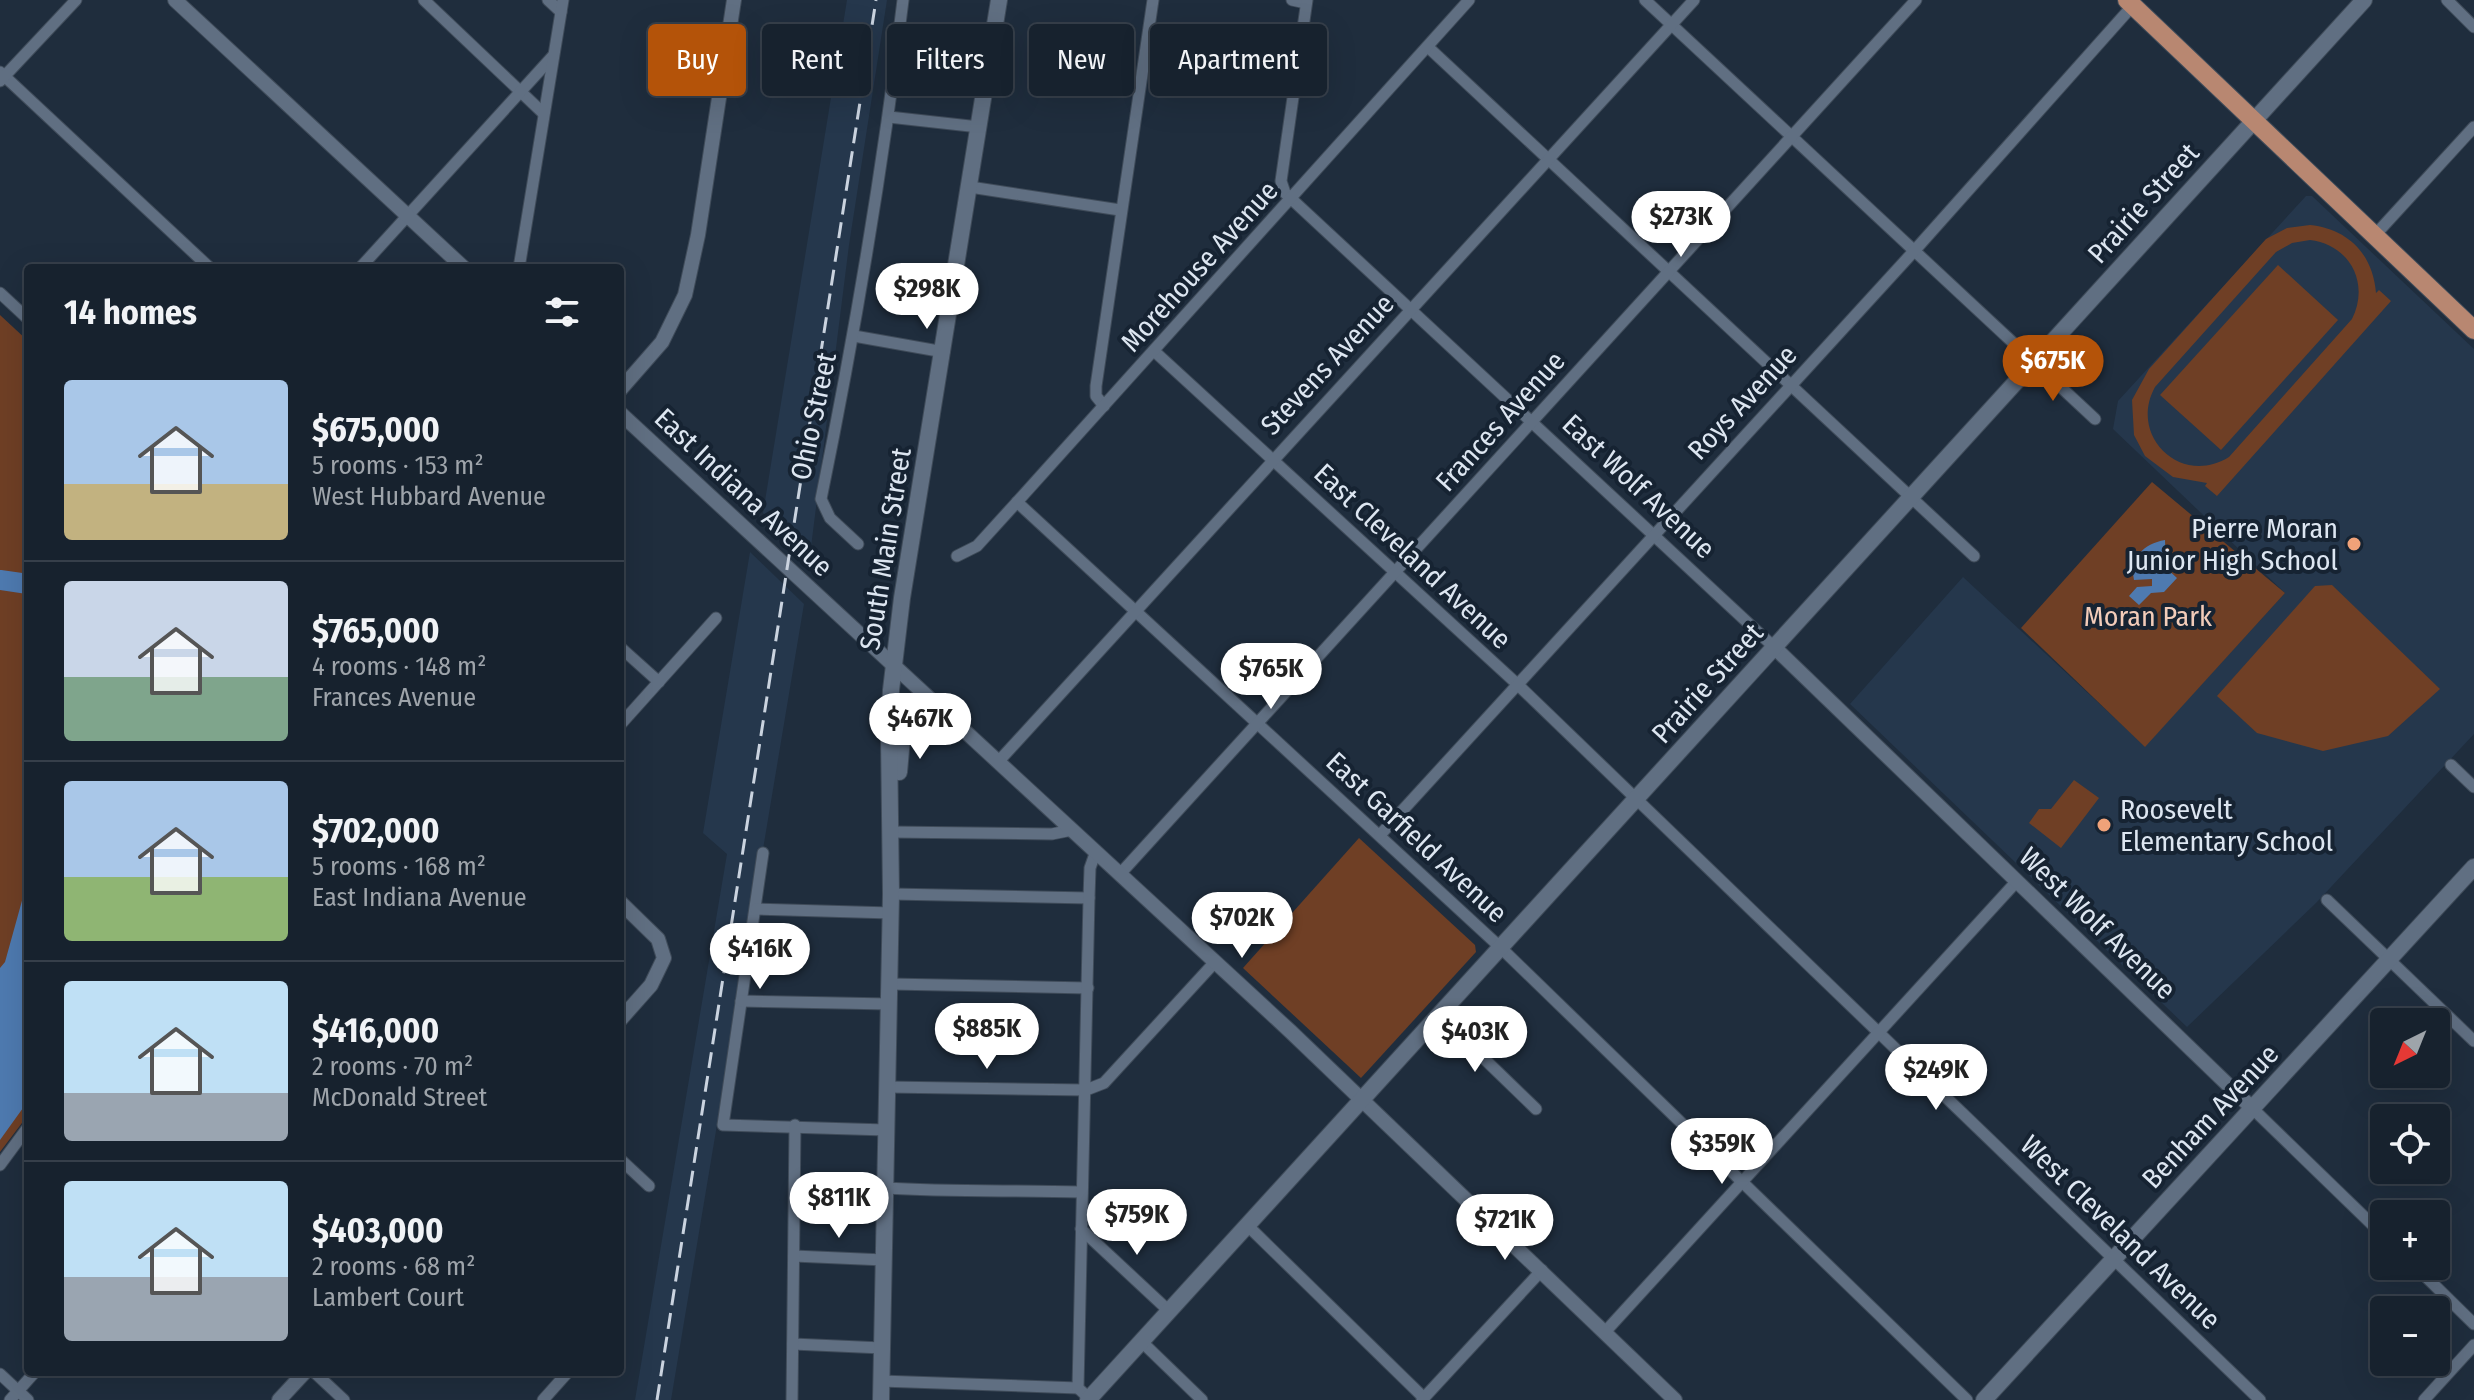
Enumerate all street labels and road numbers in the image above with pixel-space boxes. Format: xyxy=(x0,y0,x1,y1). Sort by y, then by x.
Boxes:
street label: Prairie Street xyxy=(2081,136,2206,270)
street label: Morehouse Avenue xyxy=(1114,174,1285,358)
street label: Stevens Avenue xyxy=(1254,287,1401,441)
street label: Roys Avenue xyxy=(1681,338,1804,466)
street label: Frances Avenue xyxy=(1429,345,1572,498)
street label: Ohio Street xyxy=(784,348,843,483)
street label: East Indiana Avenue xyxy=(648,401,839,583)
street label: East Wolf Avenue xyxy=(1556,407,1722,565)
street label: South Main Street xyxy=(853,445,918,653)
street label: East Cleveland Avenue xyxy=(1308,457,1518,656)
street label: Prairie Street xyxy=(1645,616,1770,750)
street label: East Garfield Avenue xyxy=(1319,745,1514,930)
street label: West Wolf Avenue xyxy=(2013,841,2183,1006)
street label: Benham Avenue xyxy=(2135,1038,2285,1195)
street label: West Cleveland Avenue xyxy=(2014,1129,2227,1336)

